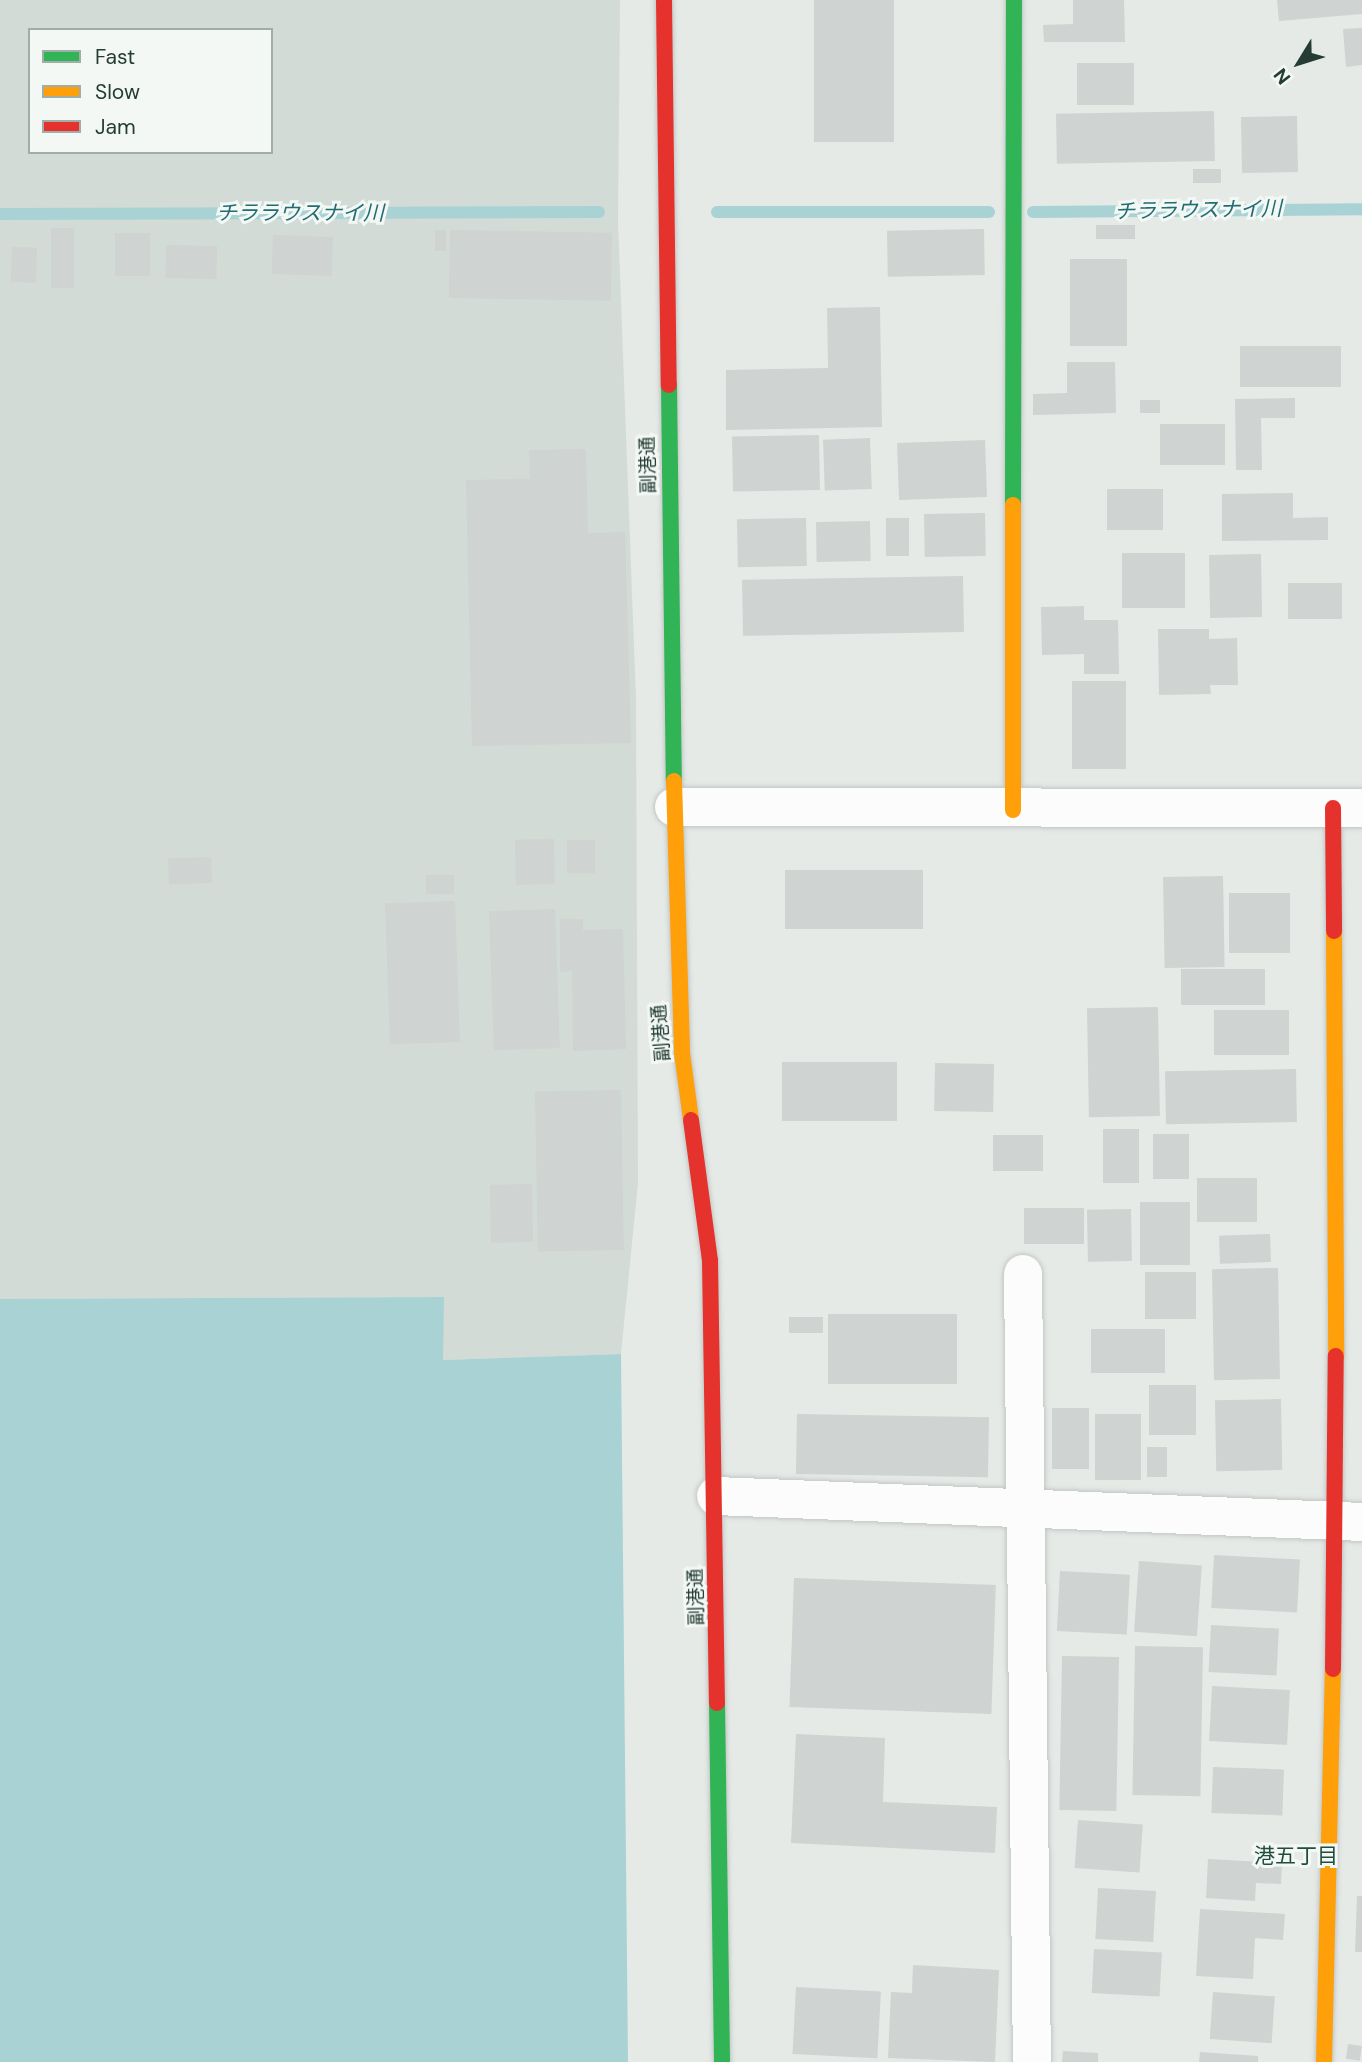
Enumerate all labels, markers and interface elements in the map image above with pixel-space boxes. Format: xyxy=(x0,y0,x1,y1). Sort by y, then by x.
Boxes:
legend xyxy=(28,28,273,154)
north arrow xyxy=(1264,28,1334,98)
text: Fast xyxy=(95,43,135,71)
text: N xyxy=(1268,63,1296,89)
text: Slow xyxy=(95,78,140,106)
text: Jam xyxy=(95,113,136,141)
water label: チララウスナイ川 xyxy=(1114,196,1282,224)
water label: チララウスナイ川 xyxy=(216,200,384,226)
street label: 副港通 xyxy=(636,436,660,494)
street label: 副港通 xyxy=(648,1004,674,1062)
street label: 副港通 xyxy=(684,1568,708,1626)
district label: 港五丁目 xyxy=(1254,1843,1338,1869)

